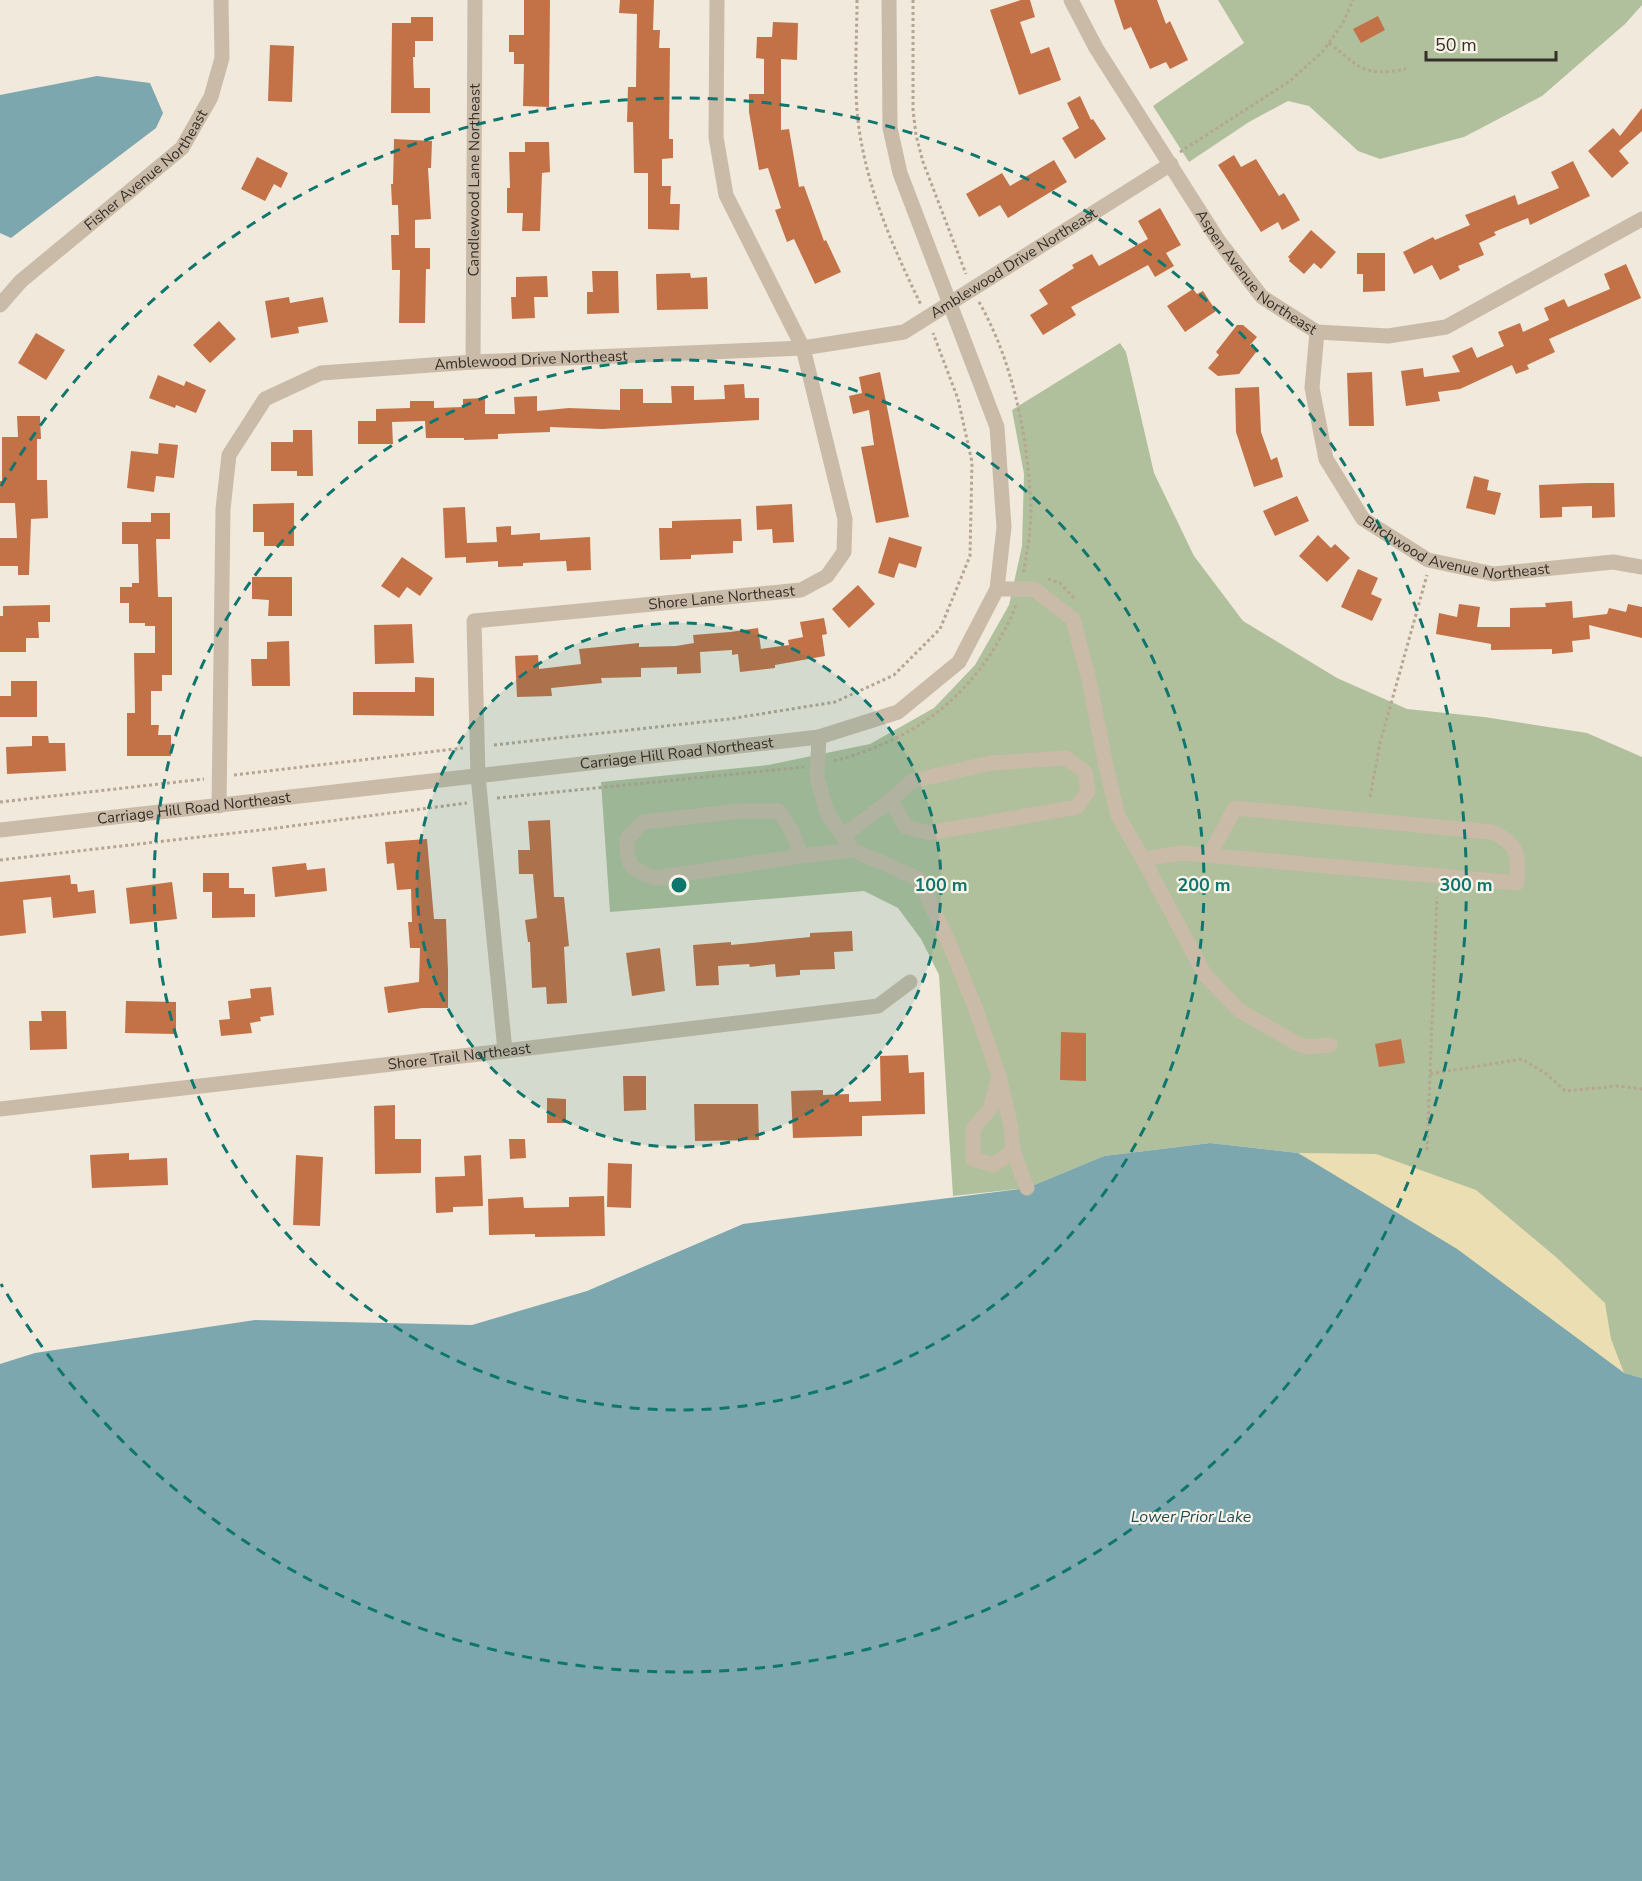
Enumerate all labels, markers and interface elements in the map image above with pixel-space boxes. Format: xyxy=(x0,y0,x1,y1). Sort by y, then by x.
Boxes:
scale bar xyxy=(1426,24,1556,62)
text: 50 m xyxy=(1435,33,1477,57)
street label: Candlewood Lane Northeast xyxy=(463,83,485,277)
street label: Fisher Avenue Northeast xyxy=(80,105,212,235)
street label: Amblewood Drive Northeast xyxy=(926,203,1101,323)
street label: Aspen Avenue Northeast xyxy=(1191,206,1321,340)
street label: Amblewood Drive Northeast xyxy=(434,345,629,375)
street label: Birchwood Avenue Northeast xyxy=(1359,511,1551,584)
street label: Shore Lane Northeast xyxy=(647,581,796,614)
street label: Carriage Hill Road Northeast xyxy=(579,732,775,774)
street label: Carriage Hill Road Northeast xyxy=(96,787,292,829)
text: 100 m xyxy=(914,873,968,897)
text: 200 m xyxy=(1177,873,1231,897)
text: 300 m xyxy=(1439,873,1493,897)
centre of rings xyxy=(669,875,689,895)
street label: Shore Trail Northeast xyxy=(387,1038,532,1074)
water label: Lower Prior Lake xyxy=(1131,1506,1252,1528)

